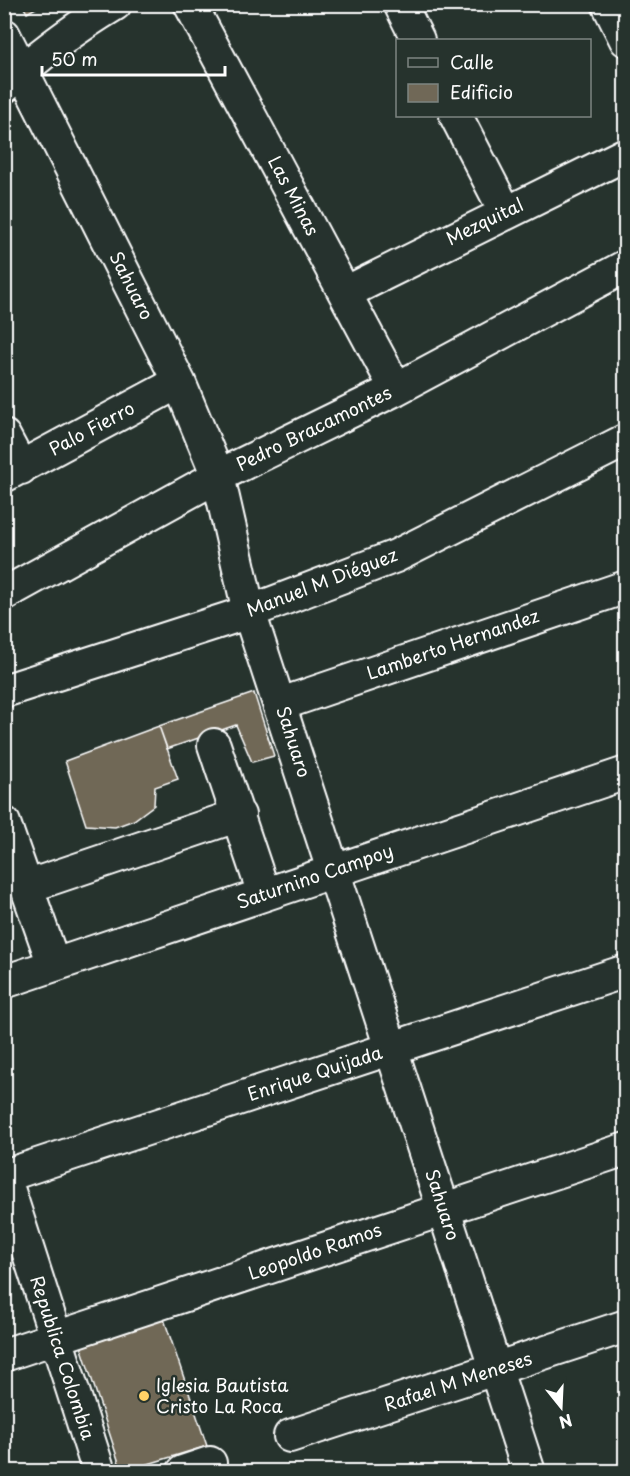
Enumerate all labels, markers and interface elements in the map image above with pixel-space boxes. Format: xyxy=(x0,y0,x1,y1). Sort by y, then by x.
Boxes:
scale bar xyxy=(42,39,225,77)
legend xyxy=(396,39,591,117)
text: 50 m xyxy=(51,45,98,72)
text: Calle xyxy=(450,48,494,75)
text: Edificio xyxy=(450,78,513,105)
street label: Las Minas xyxy=(262,151,327,240)
street label: Mezquital xyxy=(441,190,528,251)
street label: Sahuaro xyxy=(104,247,161,324)
street label: Pedro Bracamontes xyxy=(231,378,396,477)
street label: Palo Fierro xyxy=(44,394,139,462)
street label: Manuel M Diéguez xyxy=(242,540,401,623)
street label: Lamberto Hernandez xyxy=(363,601,543,686)
street label: Sahuaro xyxy=(270,703,319,781)
street label: Saturnino Campoy xyxy=(233,836,396,915)
street label: Enrique Quijada xyxy=(244,1038,386,1107)
street label: Sahuaro xyxy=(419,1166,468,1244)
street label: Leopoldo Ramos xyxy=(244,1215,385,1286)
street label: Republica Colombia xyxy=(24,1272,103,1443)
street label: Rafael M Meneses xyxy=(380,1344,535,1417)
place label: Iglesia Bautista Cristo La Roca xyxy=(156,1371,289,1419)
north arrow xyxy=(531,1377,591,1437)
marker: Iglesia Bautista Cristo La Roca xyxy=(137,1389,151,1403)
text: N xyxy=(556,1409,576,1436)

